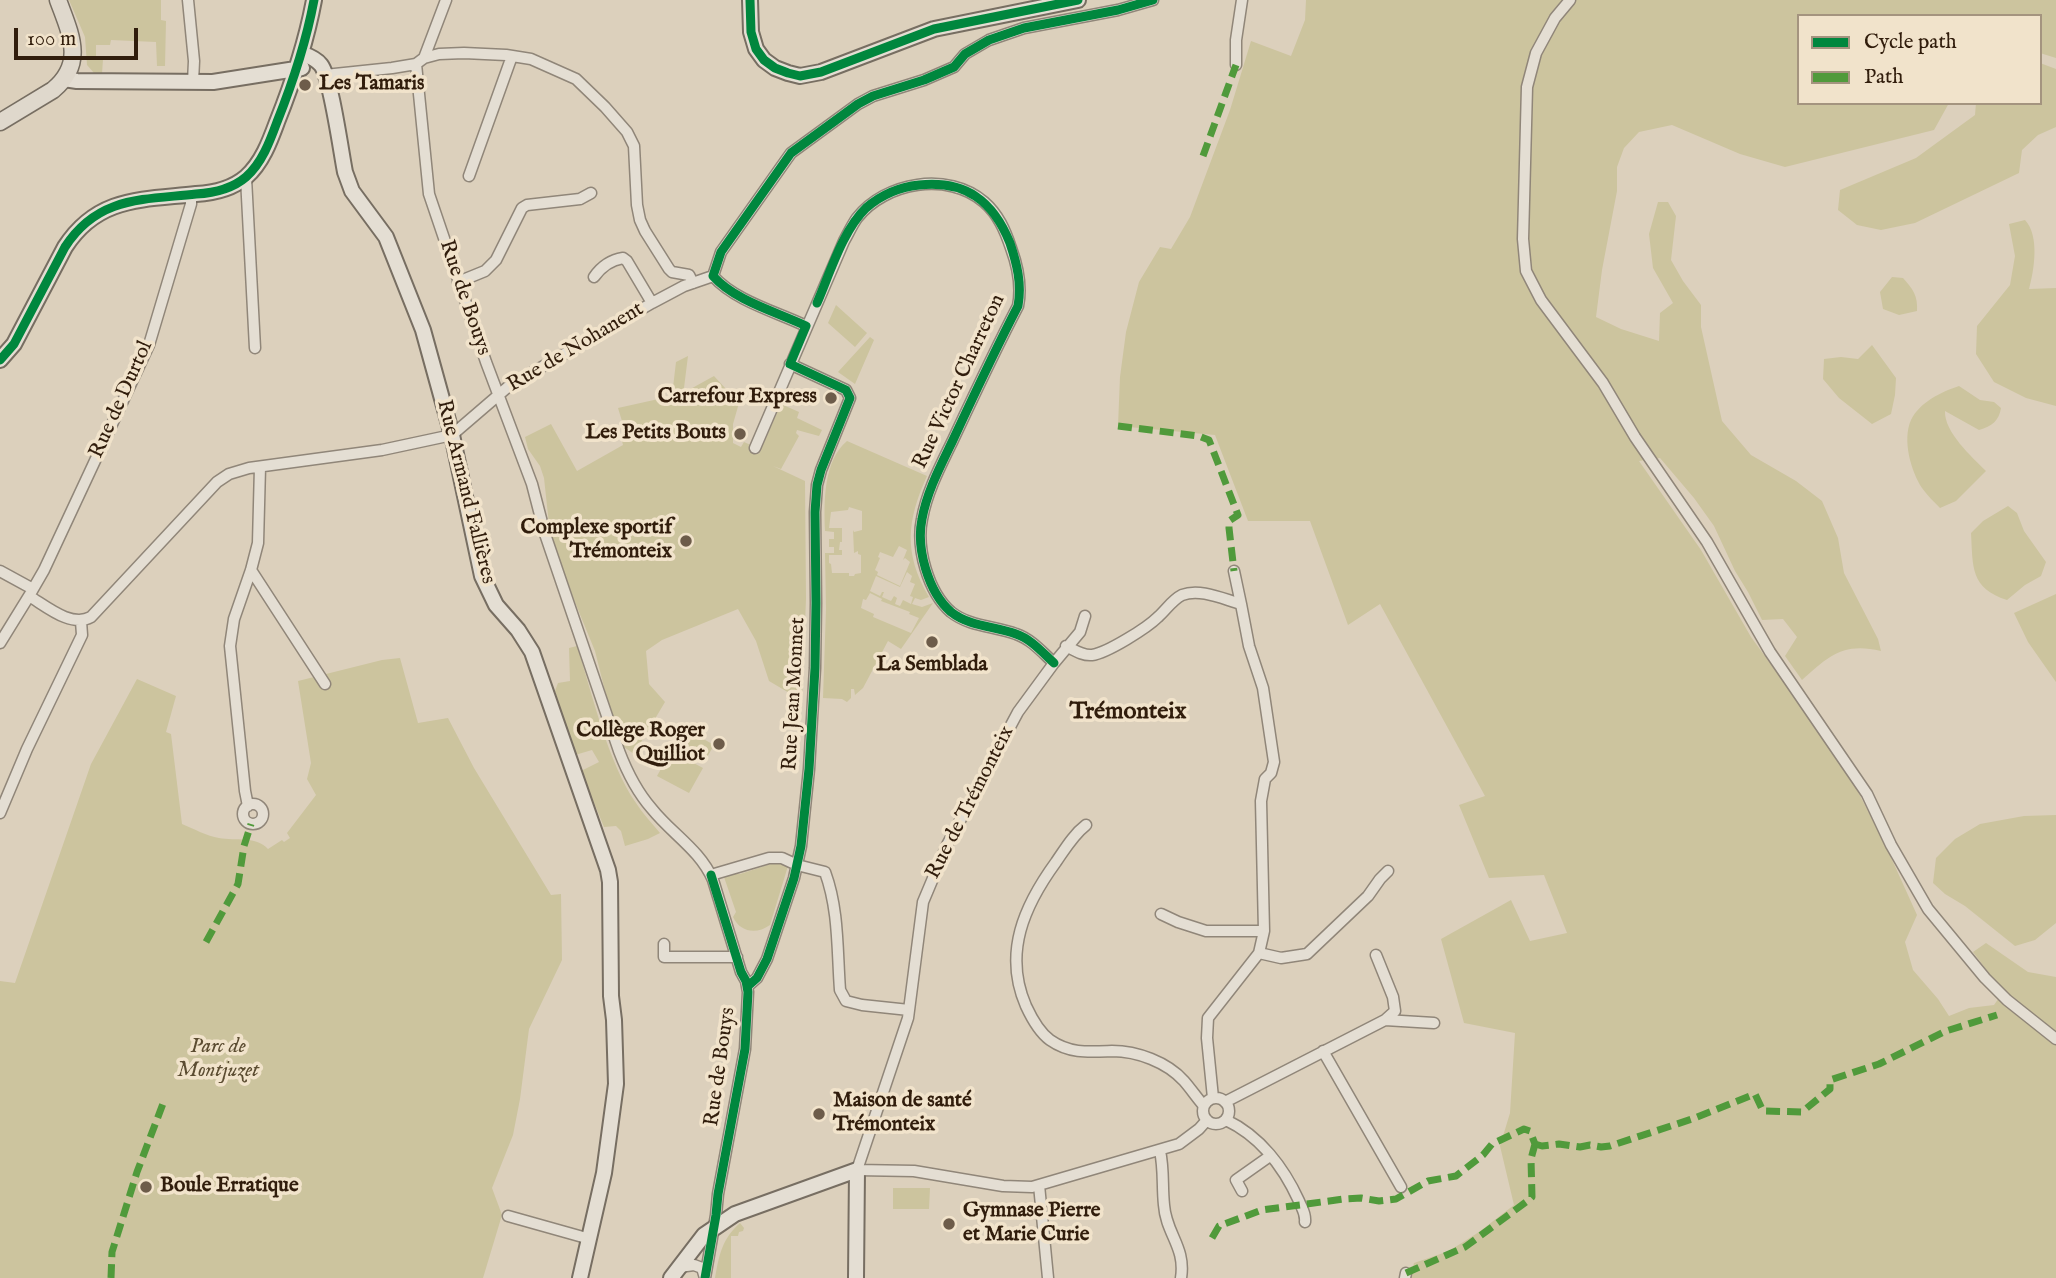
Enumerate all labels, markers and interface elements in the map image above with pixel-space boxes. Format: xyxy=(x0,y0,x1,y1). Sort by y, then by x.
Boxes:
scale bar xyxy=(18,14,142,58)
legend xyxy=(1797,14,2042,105)
text: 100 m xyxy=(27,26,76,53)
text: Cycle path xyxy=(1864,29,1957,56)
text: Path xyxy=(1864,64,1903,91)
place label: Les Tamaris xyxy=(319,72,425,98)
marker: Les Tamaris xyxy=(297,77,313,93)
street label: Rue de Bouys xyxy=(433,237,495,359)
street label: Rue Victor Charreton xyxy=(908,291,1012,473)
street label: Rue de Nohanent xyxy=(503,297,649,399)
street label: Rue de Durtol xyxy=(85,337,159,463)
place label: Carrefour Express xyxy=(658,385,817,411)
marker: Carrefour Express xyxy=(823,390,839,406)
street label: Rue Armand Fallières xyxy=(430,397,500,587)
place label: Les Petits Bouts xyxy=(585,421,726,447)
marker: Les Petits Bouts xyxy=(732,426,748,442)
place label: Complexe sportif Trémonteix xyxy=(520,516,672,566)
marker: Complexe sportif Trémonteix xyxy=(678,533,694,549)
street label: Rue Jean Monnet xyxy=(778,617,812,771)
marker: La Semblada xyxy=(924,634,940,650)
place label: La Semblada xyxy=(876,653,988,679)
district label: Trémonteix xyxy=(1070,699,1186,727)
place label: Collège Roger Quilliot xyxy=(576,719,705,769)
street label: Rue de Trémonteix xyxy=(921,722,1021,884)
marker: Collège Roger Quilliot xyxy=(711,736,727,752)
street label: Rue de Bouys xyxy=(700,1006,742,1128)
park label: Parc de Montjuzet xyxy=(177,1035,259,1085)
place label: Maison de santé Trémonteix xyxy=(833,1089,972,1139)
marker: Maison de santé Trémonteix xyxy=(811,1106,827,1122)
place label: Boule Erratique xyxy=(160,1174,299,1200)
marker: Boule Erratique xyxy=(138,1179,154,1195)
place label: Gymnase Pierre et Marie Curie xyxy=(963,1199,1100,1249)
marker: Gymnase Pierre et Marie Curie xyxy=(941,1216,957,1232)

